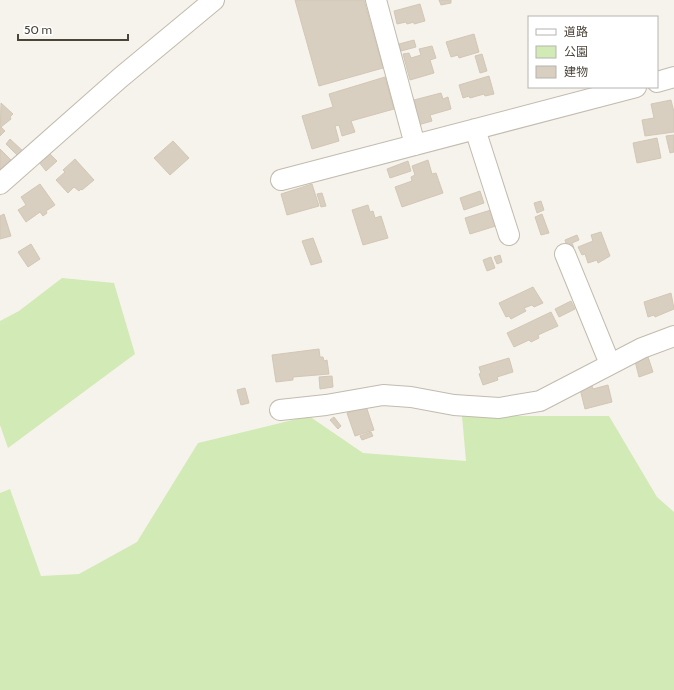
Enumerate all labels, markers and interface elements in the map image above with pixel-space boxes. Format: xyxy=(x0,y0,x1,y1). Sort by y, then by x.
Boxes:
scale bar xyxy=(18,16,128,42)
legend xyxy=(528,16,658,88)
text: 50 m xyxy=(24,22,52,37)
text: 道路 xyxy=(564,24,588,39)
text: 公園 xyxy=(564,44,588,59)
text: 建物 xyxy=(564,64,588,79)

